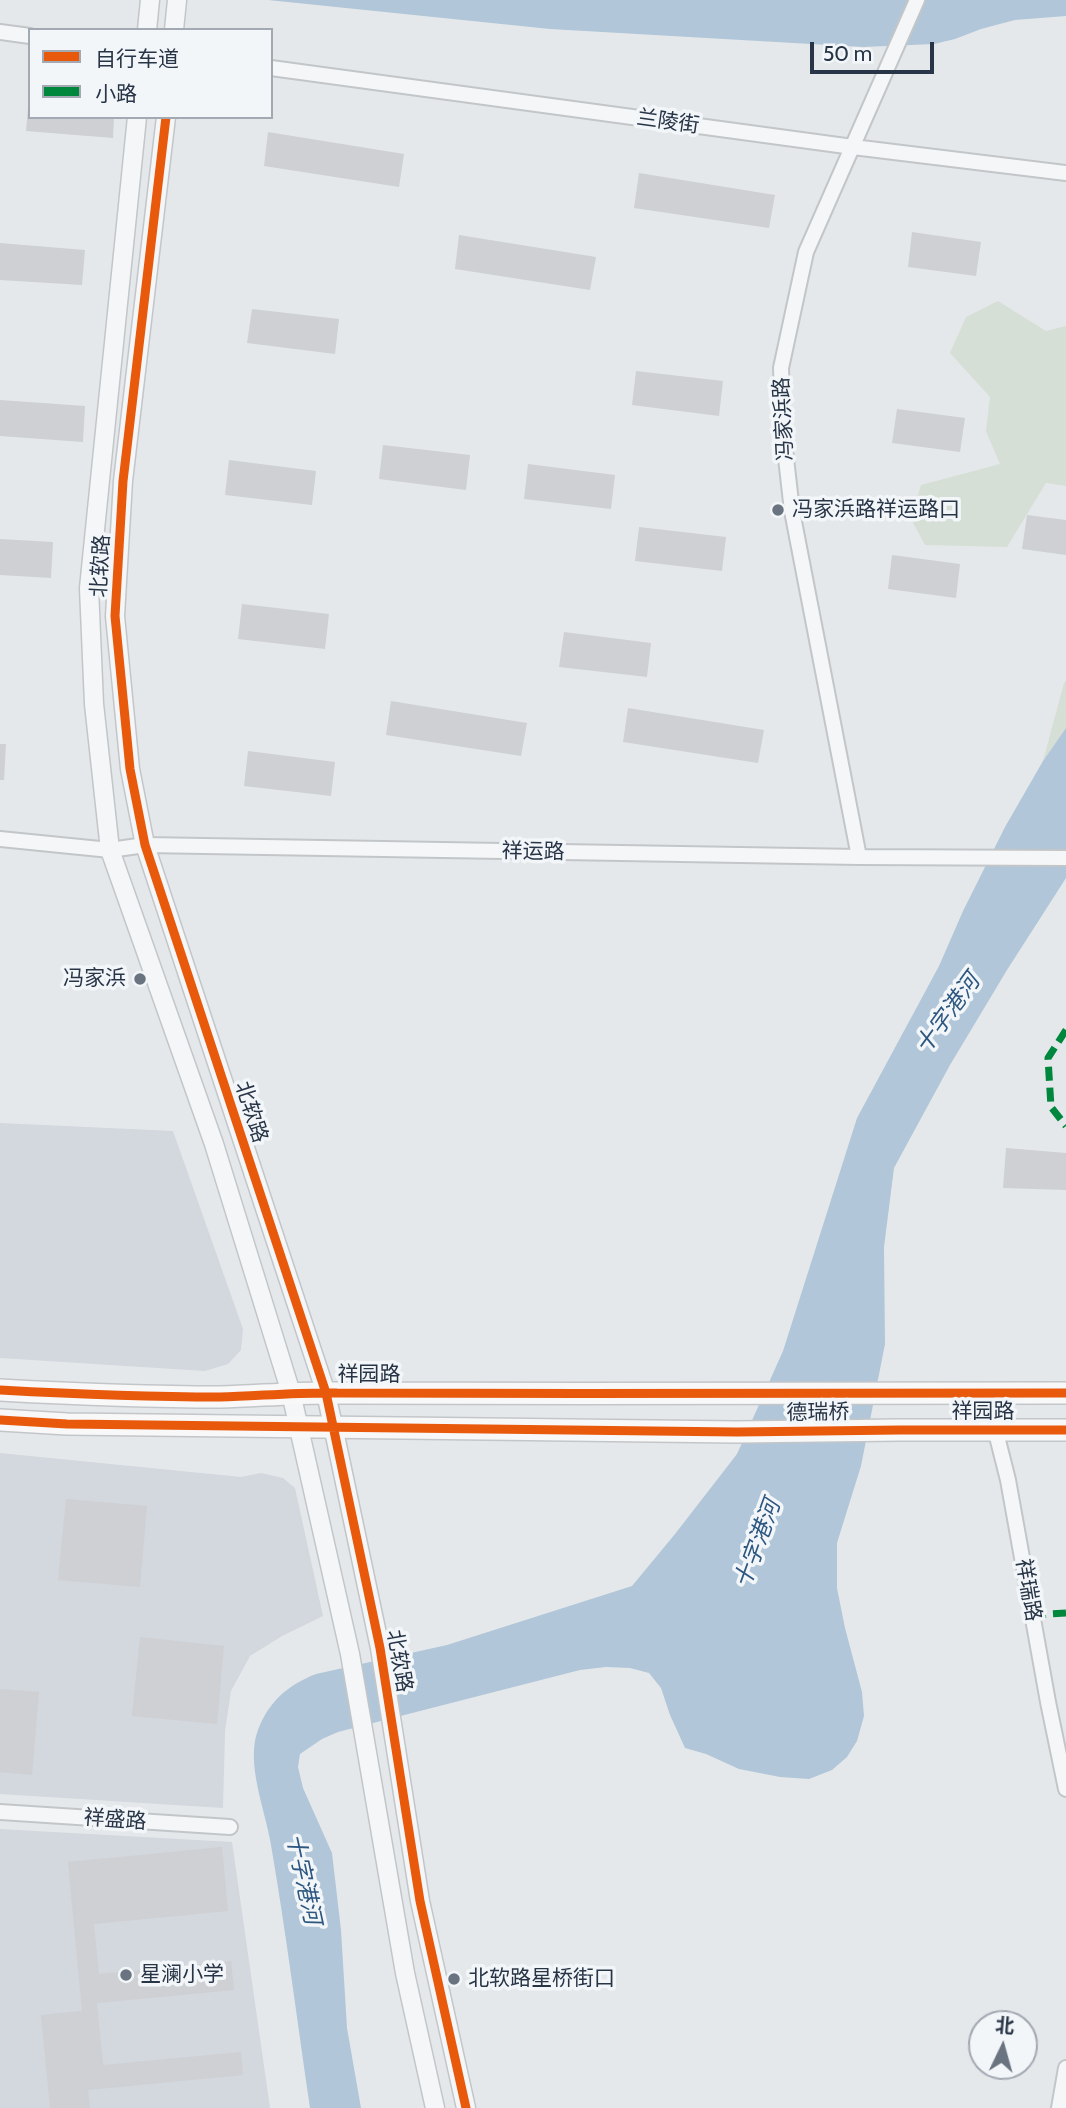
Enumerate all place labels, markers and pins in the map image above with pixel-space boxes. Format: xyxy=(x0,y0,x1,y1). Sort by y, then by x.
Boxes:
place label: 冯家浜路祥运路口 xyxy=(792,497,960,523)
marker: 冯家浜路祥运路口 xyxy=(770,502,786,518)
place label: 冯家浜 xyxy=(63,966,126,992)
marker: 冯家浜 xyxy=(132,971,148,987)
place label: 星澜小学 xyxy=(140,1962,224,1988)
place label: 北软路星桥街口 xyxy=(468,1966,615,1992)
marker: 星澜小学 xyxy=(118,1967,134,1983)
marker: 北软路星桥街口 xyxy=(446,1971,462,1987)

